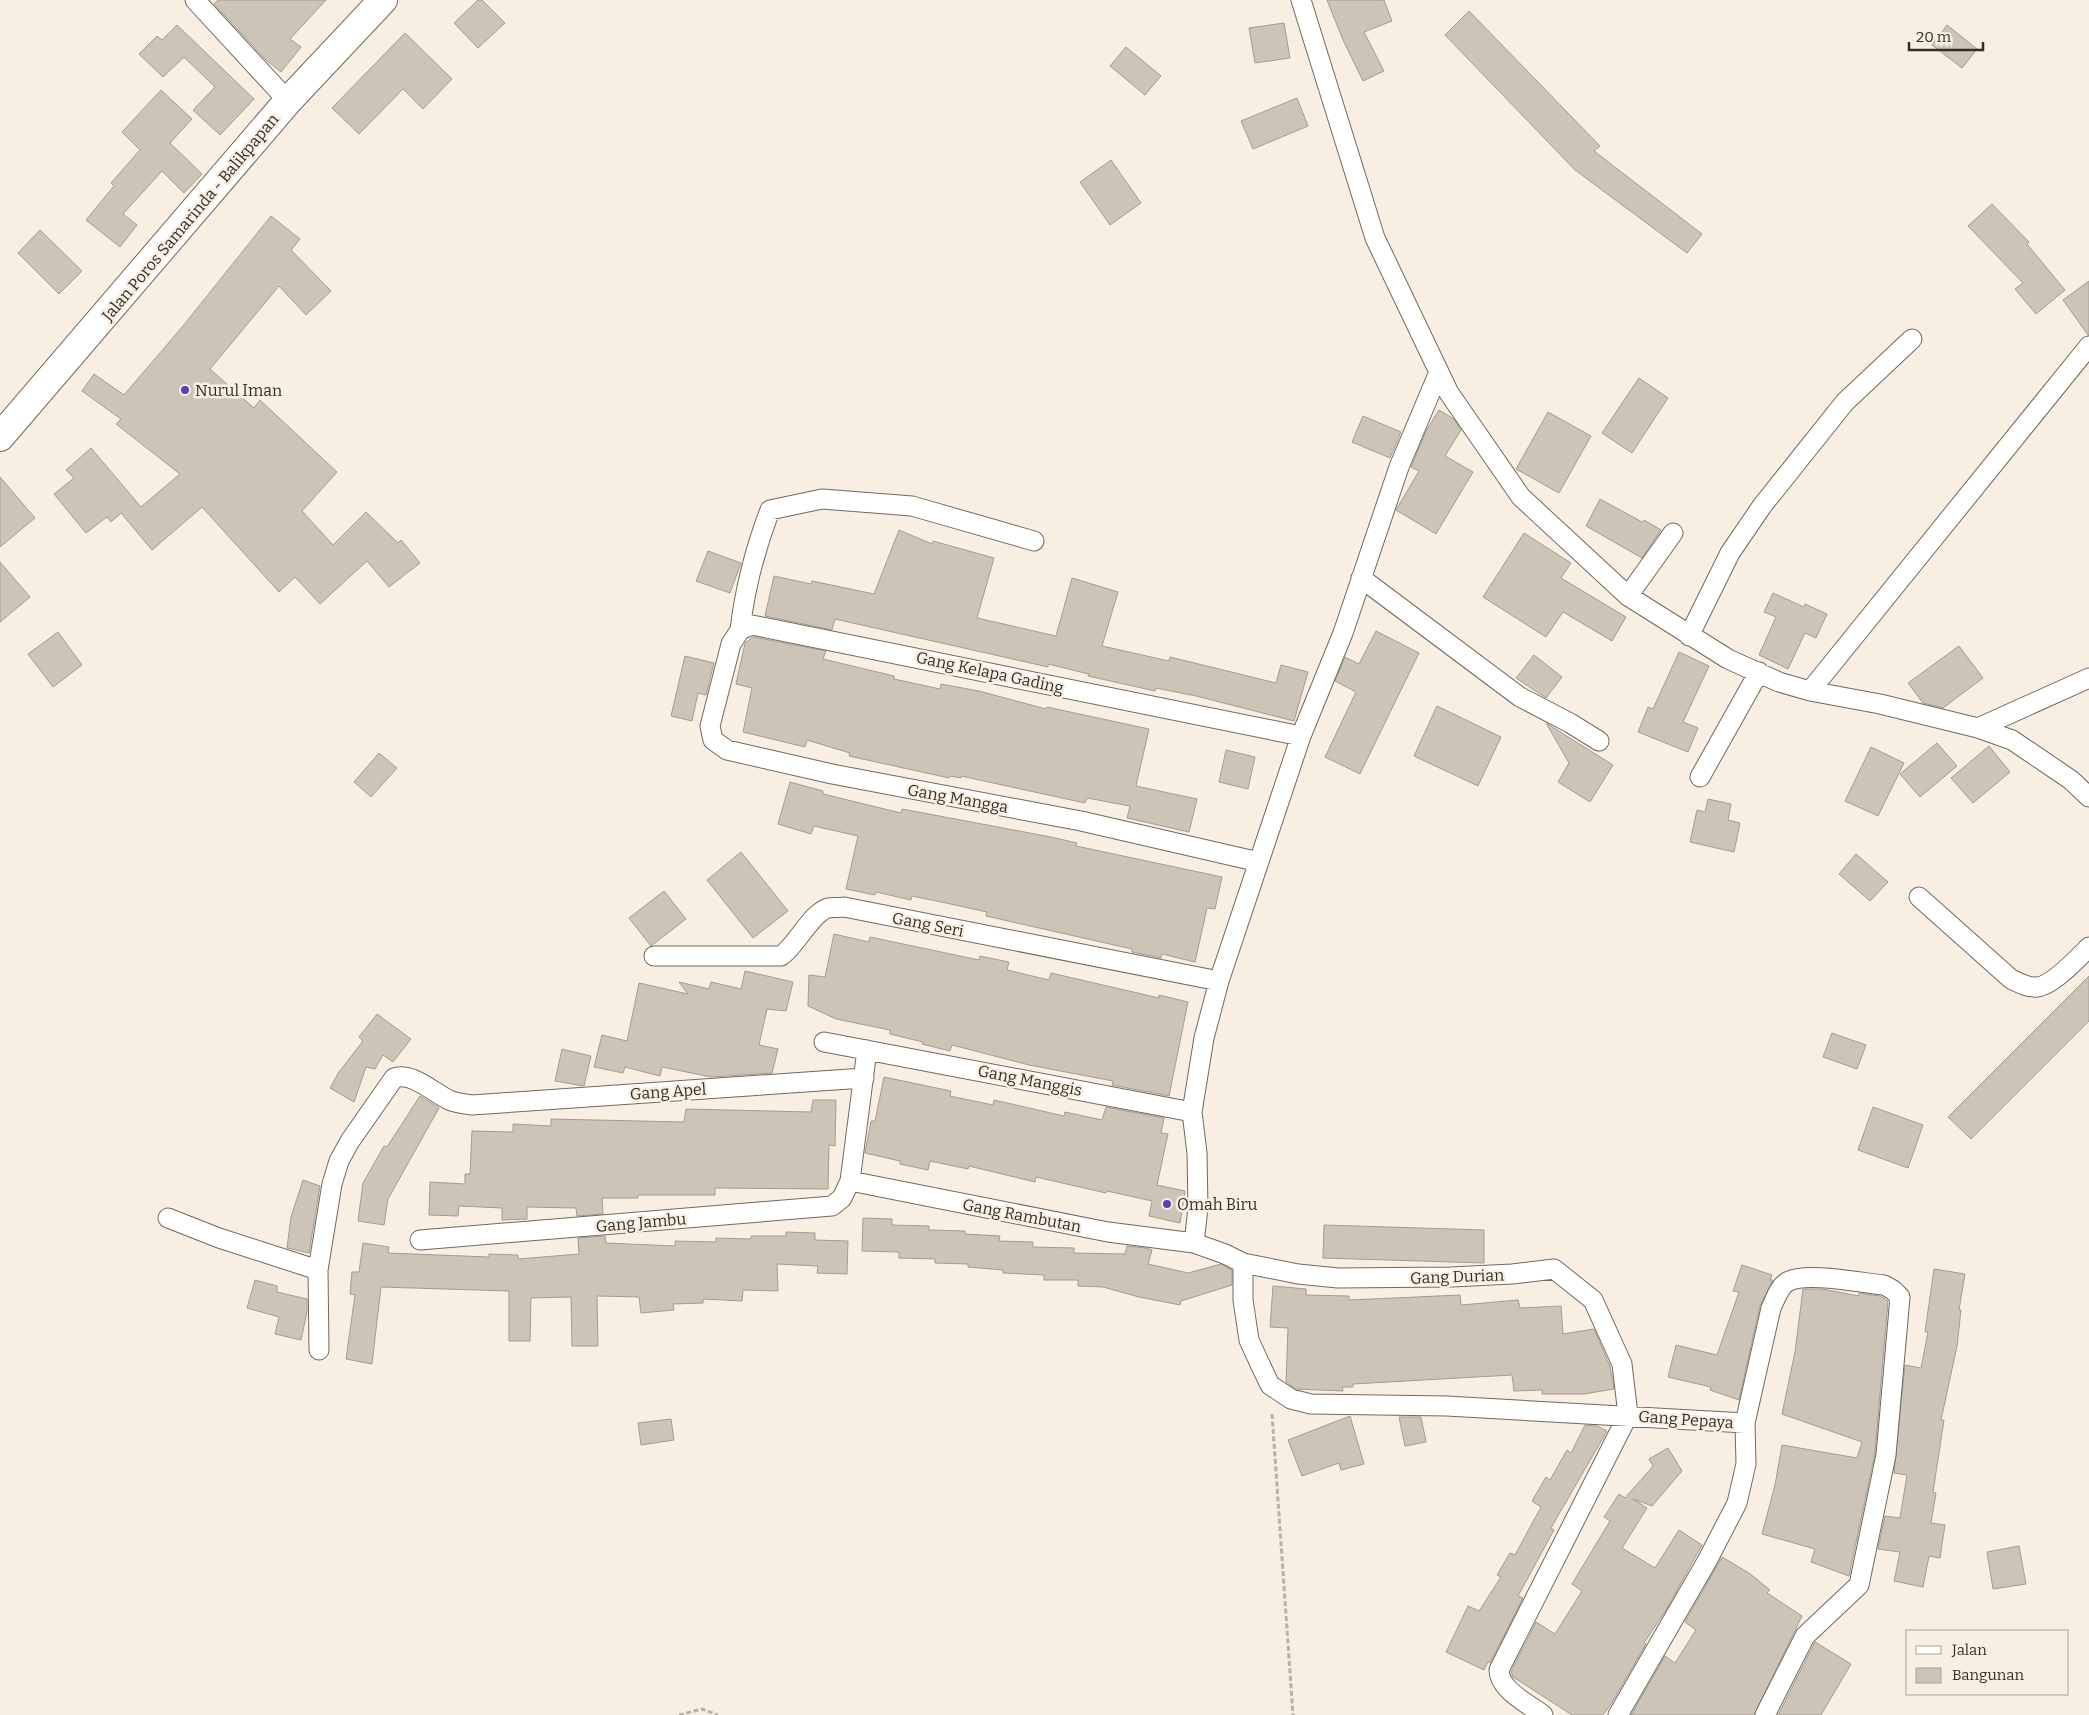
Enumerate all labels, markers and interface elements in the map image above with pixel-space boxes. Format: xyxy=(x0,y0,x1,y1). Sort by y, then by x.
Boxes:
scale bar xyxy=(1909,20,1983,52)
text: 20 m xyxy=(1916,28,1952,46)
street label: Jalan Poros Samarinda - Balikpapan xyxy=(97,110,283,325)
place label: Nurul Iman xyxy=(195,381,282,400)
marker: Nurul Iman xyxy=(179,384,191,396)
street label: Gang Kelapa Gading xyxy=(914,648,1065,697)
street label: Gang Mangga xyxy=(906,780,1010,817)
street label: Gang Seri xyxy=(891,908,965,941)
street label: Gang Manggis xyxy=(976,1061,1084,1100)
street label: Gang Apel xyxy=(629,1079,707,1104)
street label: Gang Rambutan xyxy=(961,1195,1083,1236)
place label: Omah Biru xyxy=(1177,1195,1258,1214)
marker: Omah Biru xyxy=(1161,1198,1173,1210)
street label: Gang Jambu xyxy=(595,1209,687,1236)
street label: Gang Durian xyxy=(1410,1265,1504,1288)
street label: Gang Pepaya xyxy=(1638,1407,1734,1432)
legend xyxy=(1906,1630,2069,1695)
text: Jalan xyxy=(1951,1641,1987,1659)
text: Bangunan xyxy=(1952,1666,2024,1684)

